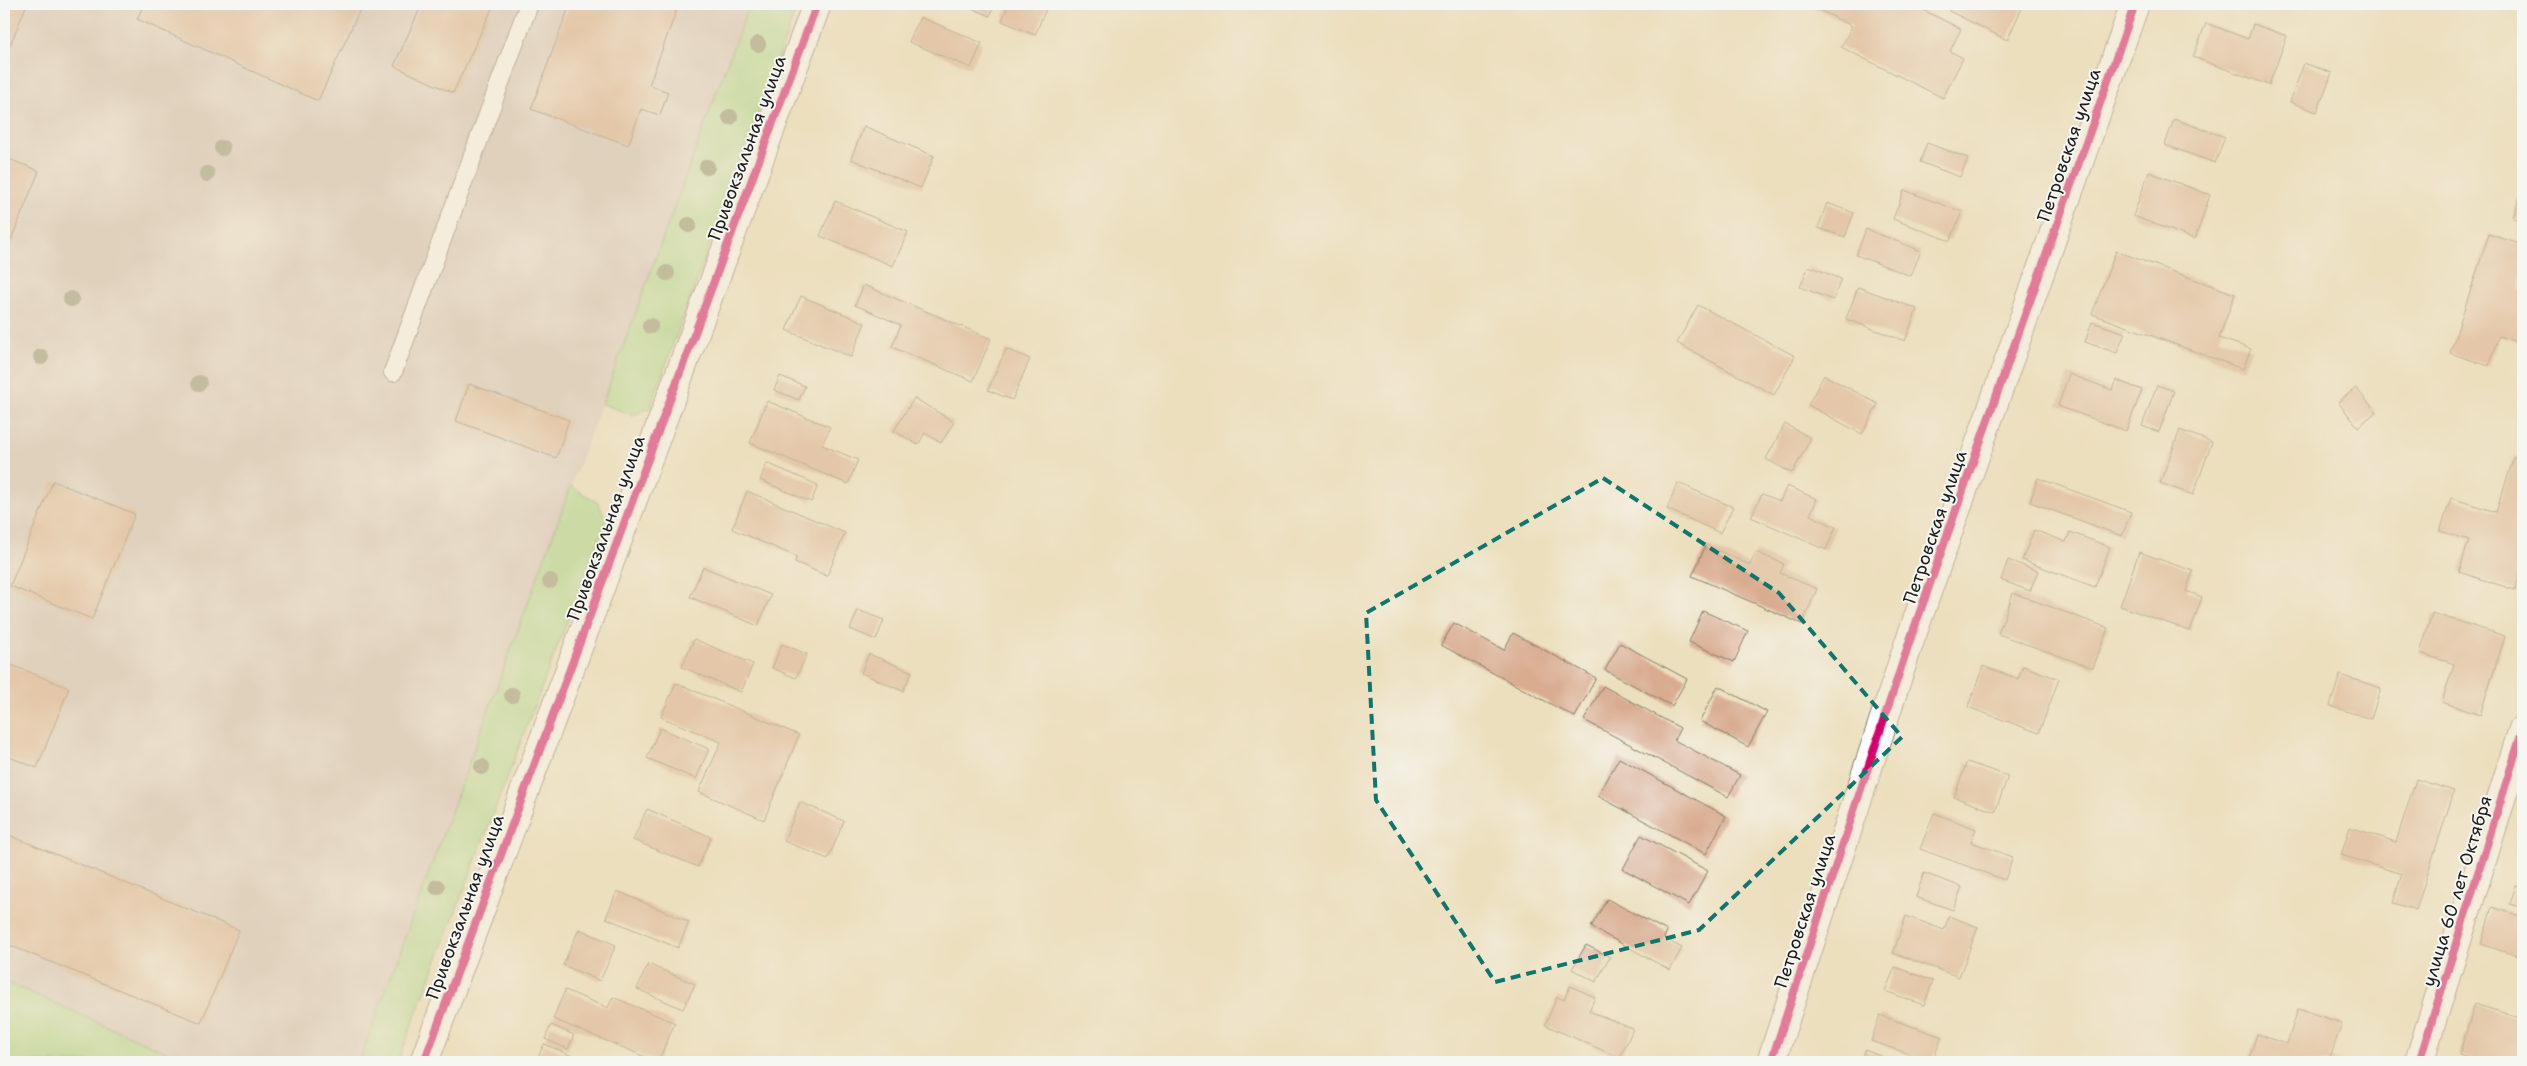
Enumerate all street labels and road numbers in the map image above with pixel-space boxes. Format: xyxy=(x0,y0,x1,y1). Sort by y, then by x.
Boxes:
street label: Привокзальная улица xyxy=(702,52,792,244)
street label: Петровская улица xyxy=(2031,65,2107,225)
street label: Привокзальная улица xyxy=(561,432,651,624)
street label: Петровская улица xyxy=(1897,447,1973,607)
street label: улица 60 лет Октября xyxy=(2416,793,2498,989)
street label: Привокзальная улица xyxy=(420,811,510,1003)
street label: Петровская улица xyxy=(1769,831,1841,991)

